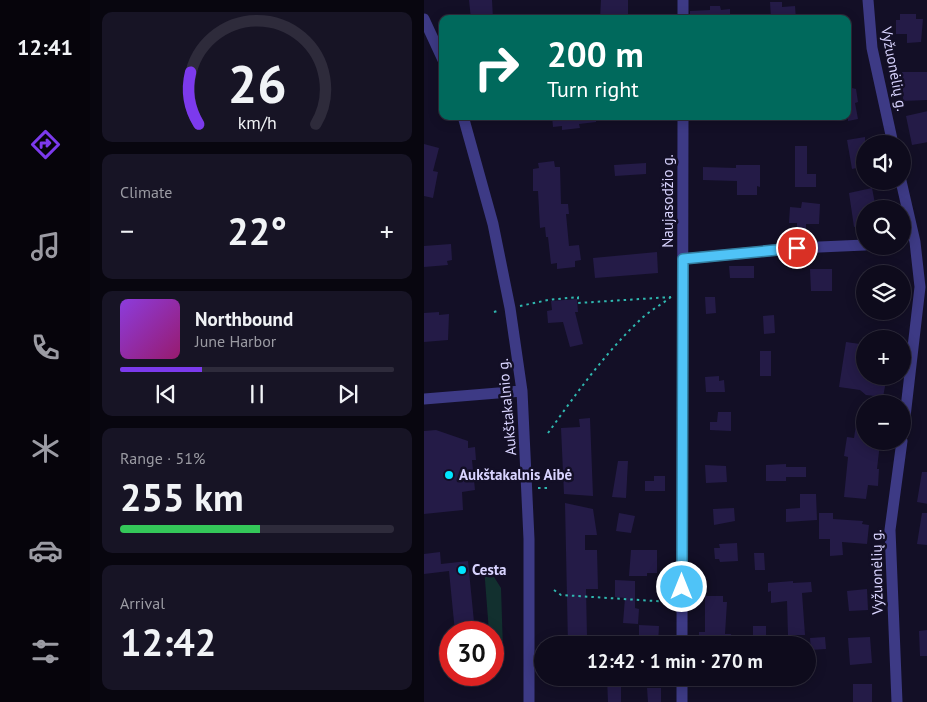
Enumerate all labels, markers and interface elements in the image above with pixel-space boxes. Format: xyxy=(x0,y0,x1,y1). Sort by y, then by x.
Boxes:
street label: Vyžuonėlių g. xyxy=(877,24,912,113)
text: 200 m xyxy=(547,31,644,77)
text: 12:41 xyxy=(17,33,73,61)
icon: right xyxy=(464,35,529,100)
text: 26 xyxy=(228,50,286,117)
text: Turn right xyxy=(547,75,639,103)
text: km/h xyxy=(237,111,277,134)
icon: directions xyxy=(28,127,63,162)
map controls xyxy=(856,135,911,450)
button: sound xyxy=(856,135,911,190)
street label: Naujasodžio g. xyxy=(658,154,677,248)
text: Climate xyxy=(120,182,172,202)
button: search xyxy=(856,200,911,255)
text: 22° xyxy=(227,206,287,255)
text: − xyxy=(120,212,134,249)
text: + xyxy=(380,212,394,249)
pin xyxy=(776,227,818,269)
icon: music xyxy=(28,229,63,264)
icon: arrive xyxy=(783,234,811,262)
button: layers xyxy=(856,265,911,320)
text: Northbound xyxy=(195,307,293,331)
icon: phone xyxy=(28,330,63,365)
button: + xyxy=(856,330,911,385)
text: June Harbor xyxy=(195,331,276,351)
street label: Aukštakalnio g. xyxy=(493,358,520,456)
icon: previous xyxy=(152,380,180,408)
icon: pause xyxy=(243,380,271,408)
icon: next xyxy=(334,380,362,408)
button: − xyxy=(856,395,911,450)
icon: climate xyxy=(28,431,63,466)
text: Range · 51% xyxy=(120,448,205,468)
place label: Aukštakalnis Aibė xyxy=(459,465,573,484)
marker: Aukštakalnis Aibė xyxy=(443,469,455,481)
text: 255 km xyxy=(120,472,244,521)
street label: Vyžuonėlių g. xyxy=(866,529,887,616)
icon: car xyxy=(28,533,63,568)
place label: Cesta xyxy=(472,560,506,579)
position arrow xyxy=(655,560,707,612)
marker: Cesta xyxy=(456,564,468,576)
text: Arrival xyxy=(120,593,165,613)
text: 12:42 xyxy=(120,617,216,666)
speed limit sign: 30 xyxy=(439,621,504,686)
icon: filters xyxy=(28,634,63,669)
text: 12:42 · 1 min · 270 m xyxy=(587,649,763,673)

